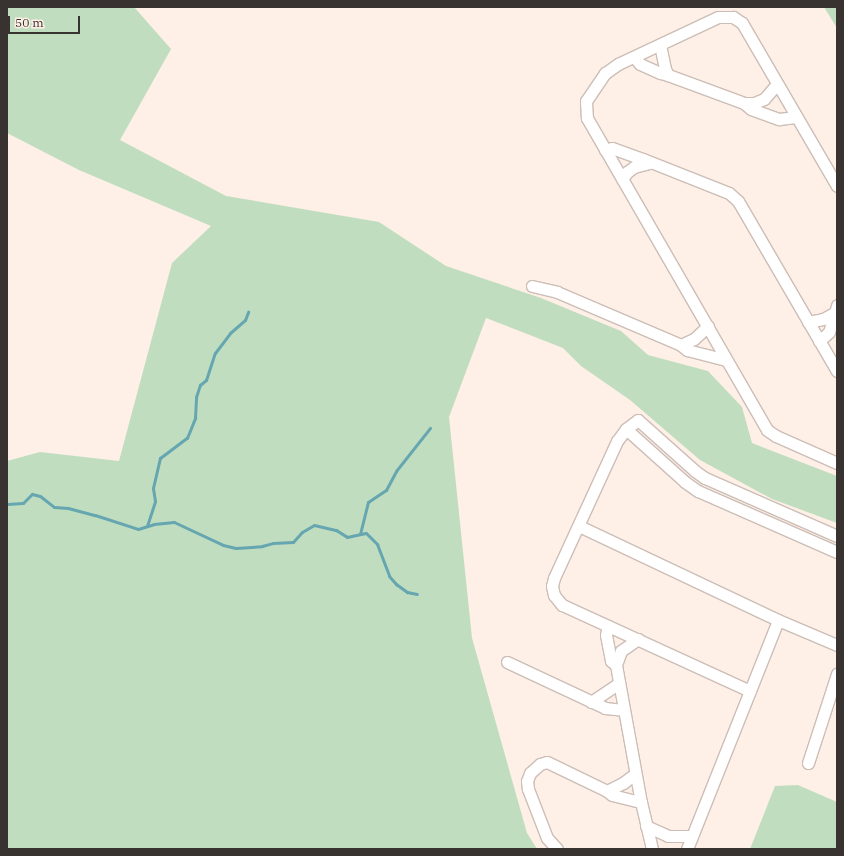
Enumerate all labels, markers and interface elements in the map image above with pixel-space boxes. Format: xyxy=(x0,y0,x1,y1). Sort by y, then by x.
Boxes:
scale bar xyxy=(10,8,82,34)
text: 50 m xyxy=(15,15,44,30)

